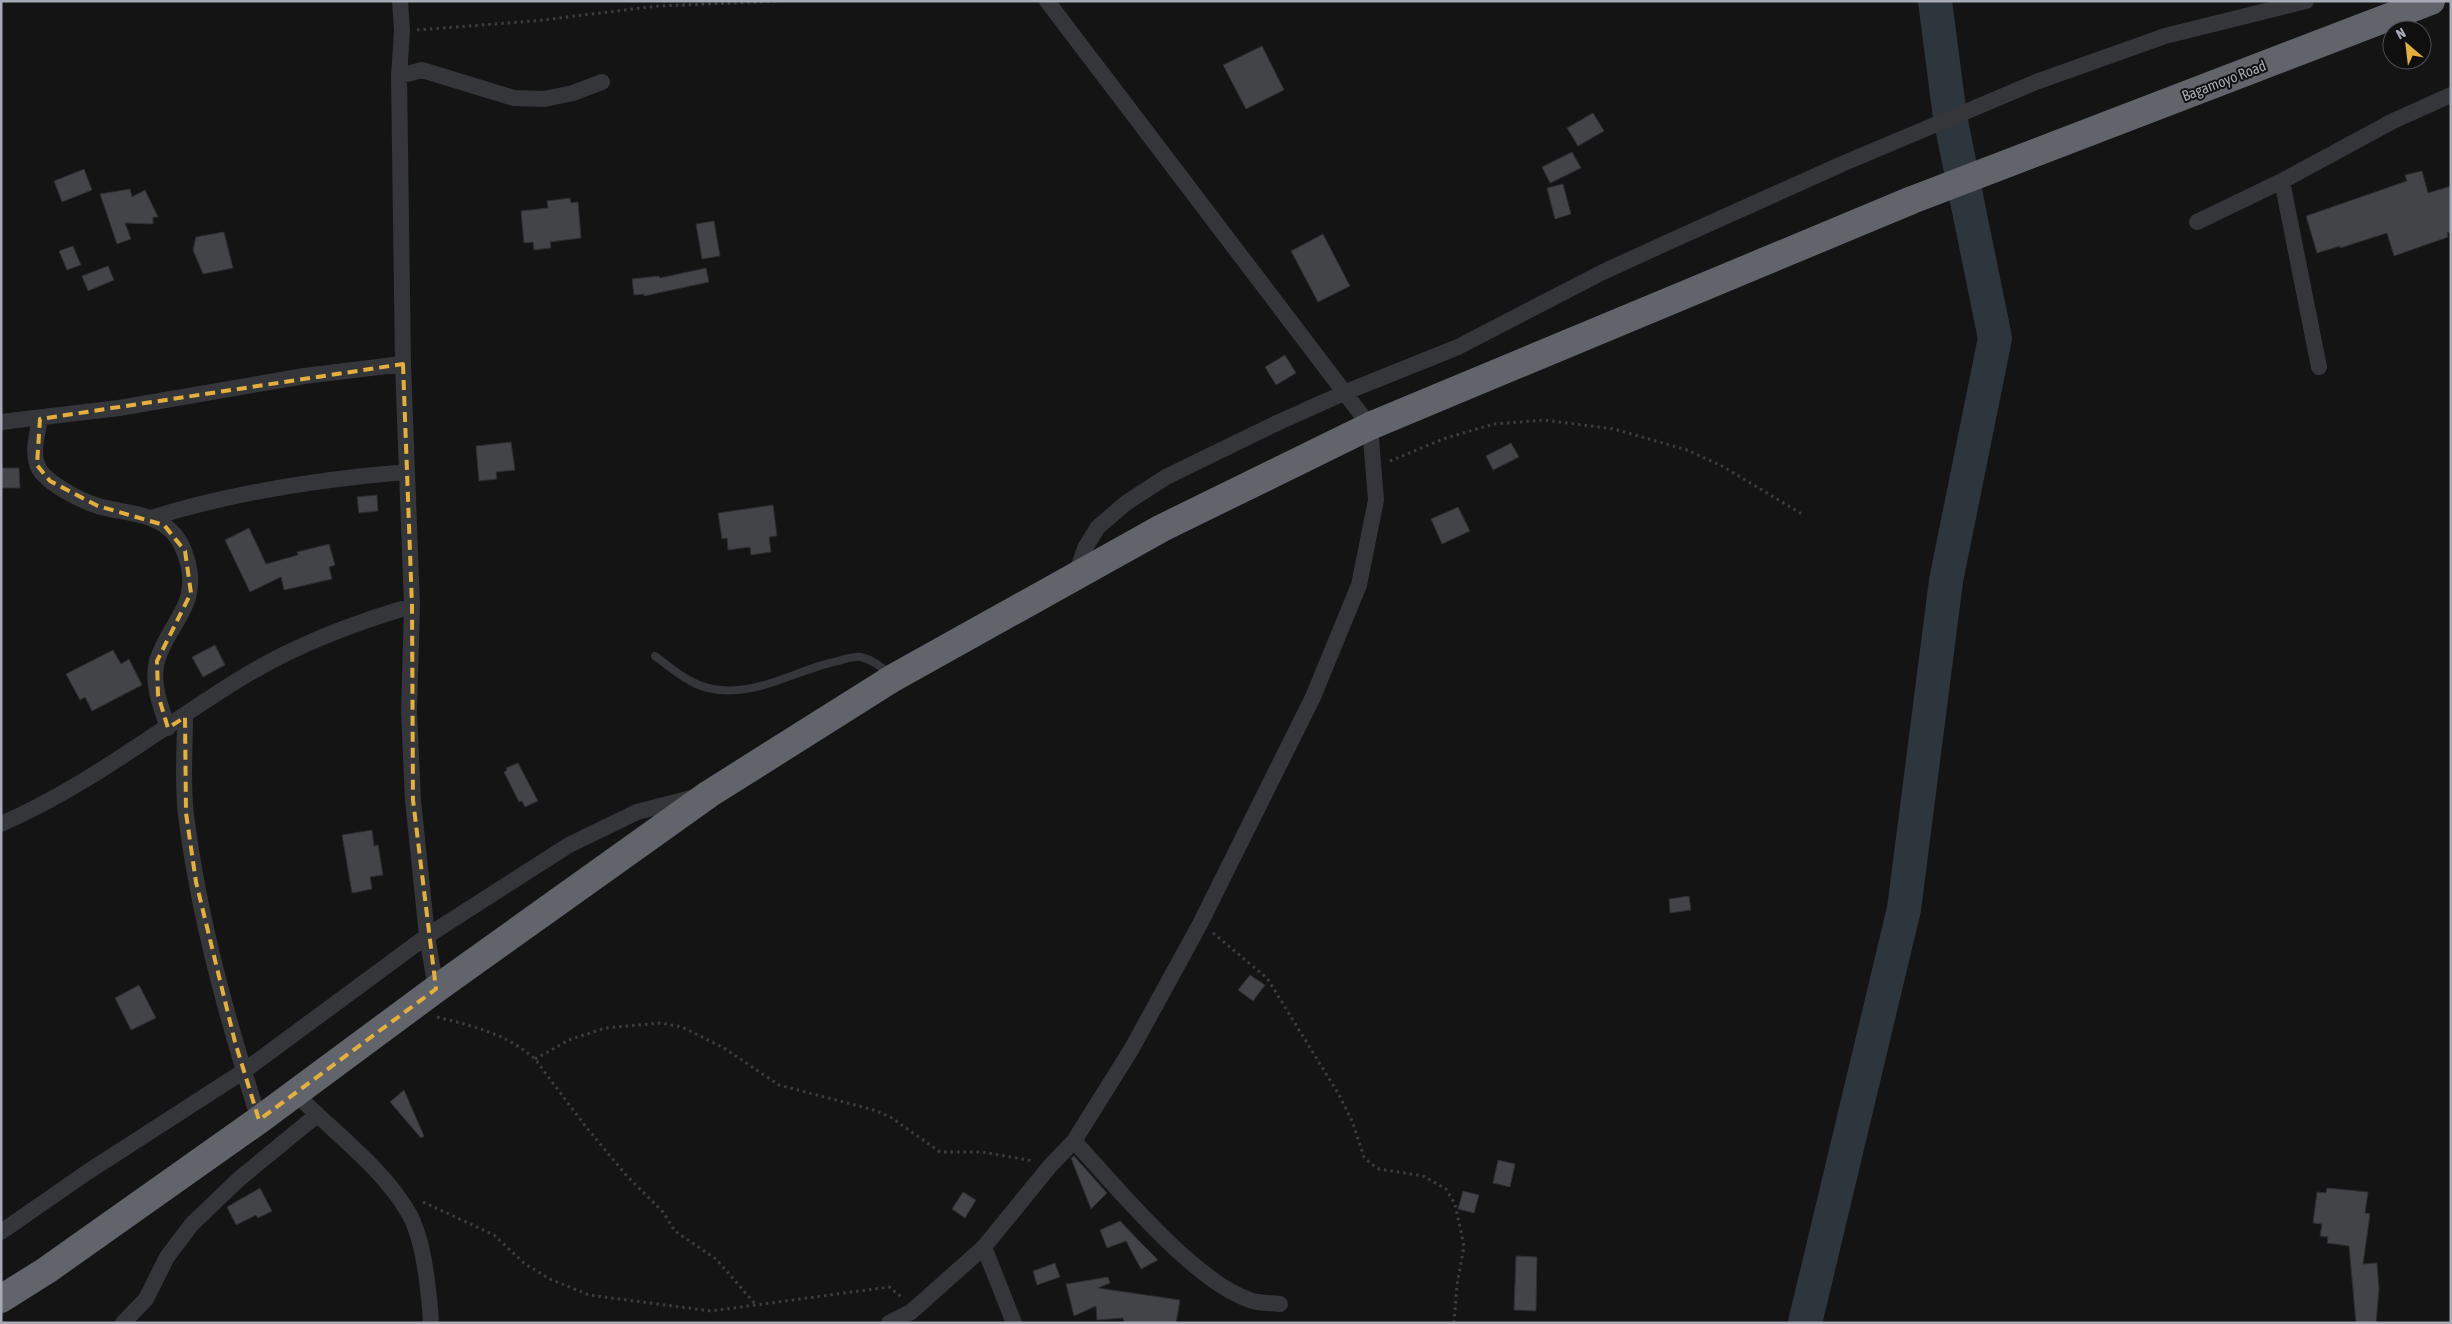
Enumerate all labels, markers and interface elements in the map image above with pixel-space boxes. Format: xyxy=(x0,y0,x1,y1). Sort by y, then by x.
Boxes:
north arrow xyxy=(2382,20,2432,70)
text: N xyxy=(2393,25,2408,43)
street label: Bagamoyo Road xyxy=(2179,57,2268,104)

